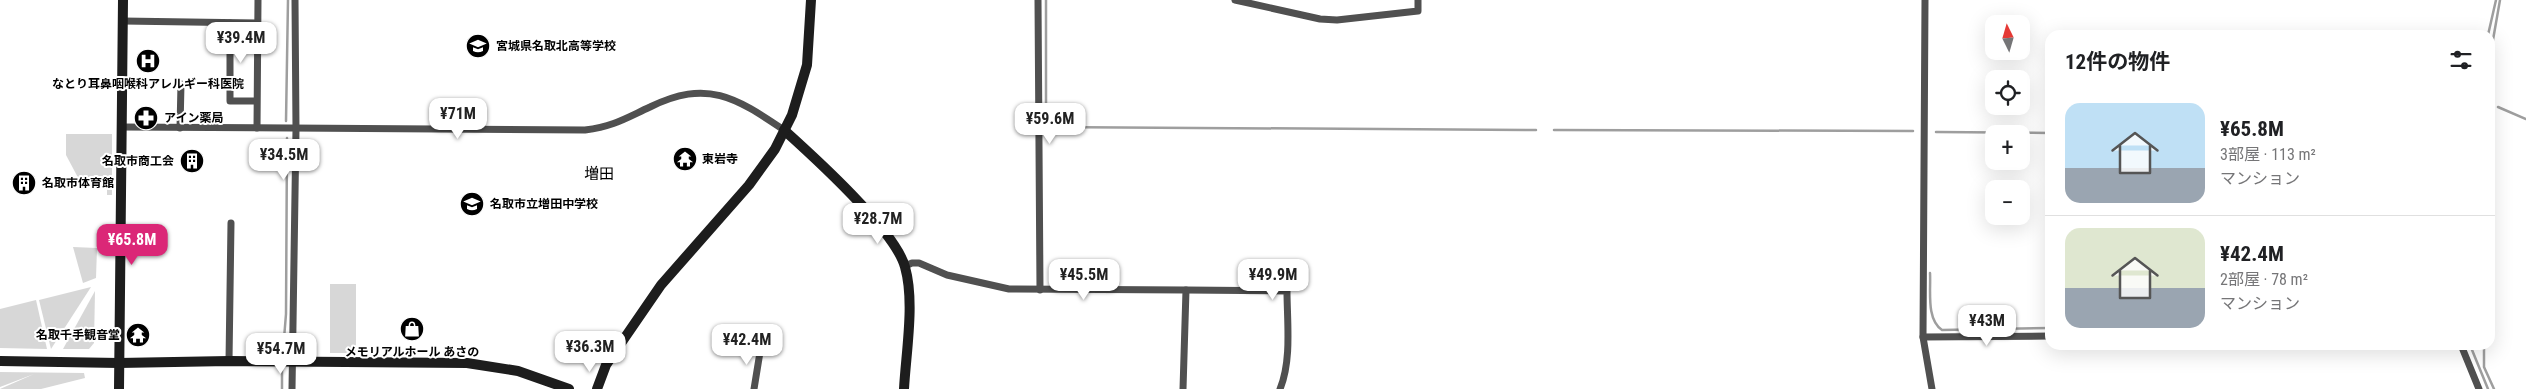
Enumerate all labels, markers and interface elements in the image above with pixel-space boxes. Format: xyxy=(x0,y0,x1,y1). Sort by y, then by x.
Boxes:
north arrow xyxy=(1985,15,2030,60)
map controls xyxy=(1985,15,2030,225)
pin: ¥39.4M xyxy=(200,22,282,64)
text: ¥39.4M xyxy=(217,28,265,47)
school or university icon: 宮城県名取北高等学校 xyxy=(465,33,491,59)
place label: 宮城県名取北高等学校 xyxy=(496,39,616,53)
icon: filters xyxy=(2447,46,2475,74)
hospital icon: なとり耳鼻咽喉科アレルギー科医院 xyxy=(135,48,161,74)
text: 12件の物件 xyxy=(2065,50,2170,74)
button: locate xyxy=(1985,70,2030,115)
place label: なとり耳鼻咽喉科アレルギー科医院 xyxy=(52,77,244,91)
pin: ¥71M xyxy=(428,98,488,140)
pin: ¥59.6M xyxy=(1009,102,1091,145)
text: ¥71M xyxy=(440,104,476,123)
pharmacy icon: アイン薬局 xyxy=(133,105,159,131)
text: ¥59.6M xyxy=(1026,109,1074,128)
place label: アイン薬局 xyxy=(164,111,223,125)
text: ¥65.8M xyxy=(2220,117,2284,141)
icon: home xyxy=(2105,123,2165,183)
button: + xyxy=(1985,125,2030,170)
pin: ¥34.5M xyxy=(243,138,325,181)
text: ¥34.5M xyxy=(260,145,308,164)
text: 3部屋 · 113 m² xyxy=(2220,145,2316,164)
temple icon: 東岩寺 xyxy=(672,146,698,172)
building icon: 名取市商工会 xyxy=(179,148,205,174)
place label: 東岩寺 xyxy=(702,152,738,166)
place label: 名取市商工会 xyxy=(102,154,174,168)
district label: 増田 xyxy=(584,165,614,183)
text: マンション xyxy=(2220,169,2300,188)
building icon: 名取市体育館 xyxy=(11,170,37,196)
place label: 名取市体育館 xyxy=(42,176,114,190)
button: − xyxy=(1985,180,2030,225)
school or university icon: 名取市立増田中学校 xyxy=(459,191,485,217)
place label: 名取市立増田中学校 xyxy=(490,197,598,211)
pin: ¥28.7M xyxy=(837,202,919,245)
text: ¥28.7M xyxy=(854,209,902,228)
pin: ¥65.8M xyxy=(91,224,173,266)
text: ¥65.8M xyxy=(108,230,156,249)
text: ¥42.4M xyxy=(2220,242,2284,266)
icon: home xyxy=(2105,248,2165,308)
pin: ¥45.5M xyxy=(1043,258,1125,301)
pin: ¥49.9M xyxy=(1232,258,1314,301)
text: ¥45.5M xyxy=(1060,265,1108,284)
text: ¥49.9M xyxy=(1249,265,1297,284)
text: 2部屋 · 78 m² xyxy=(2220,270,2308,289)
text: マンション xyxy=(2220,294,2300,313)
pin: ¥43M xyxy=(1957,304,2017,347)
text: ¥43M xyxy=(1969,311,2005,330)
shop icon: メモリアルホール あさの xyxy=(399,316,425,342)
temple icon: 名取千手観音堂 xyxy=(125,322,151,348)
pin: ¥42.4M xyxy=(706,324,788,366)
place label: 名取千手観音堂 xyxy=(36,328,120,342)
pin: ¥36.3M xyxy=(549,330,631,373)
text: ¥42.4M xyxy=(723,330,771,349)
pin: ¥54.7M xyxy=(240,332,322,375)
text: ¥36.3M xyxy=(566,337,614,356)
text: ¥54.7M xyxy=(257,339,305,358)
place label: メモリアルホール あさの xyxy=(345,345,479,359)

